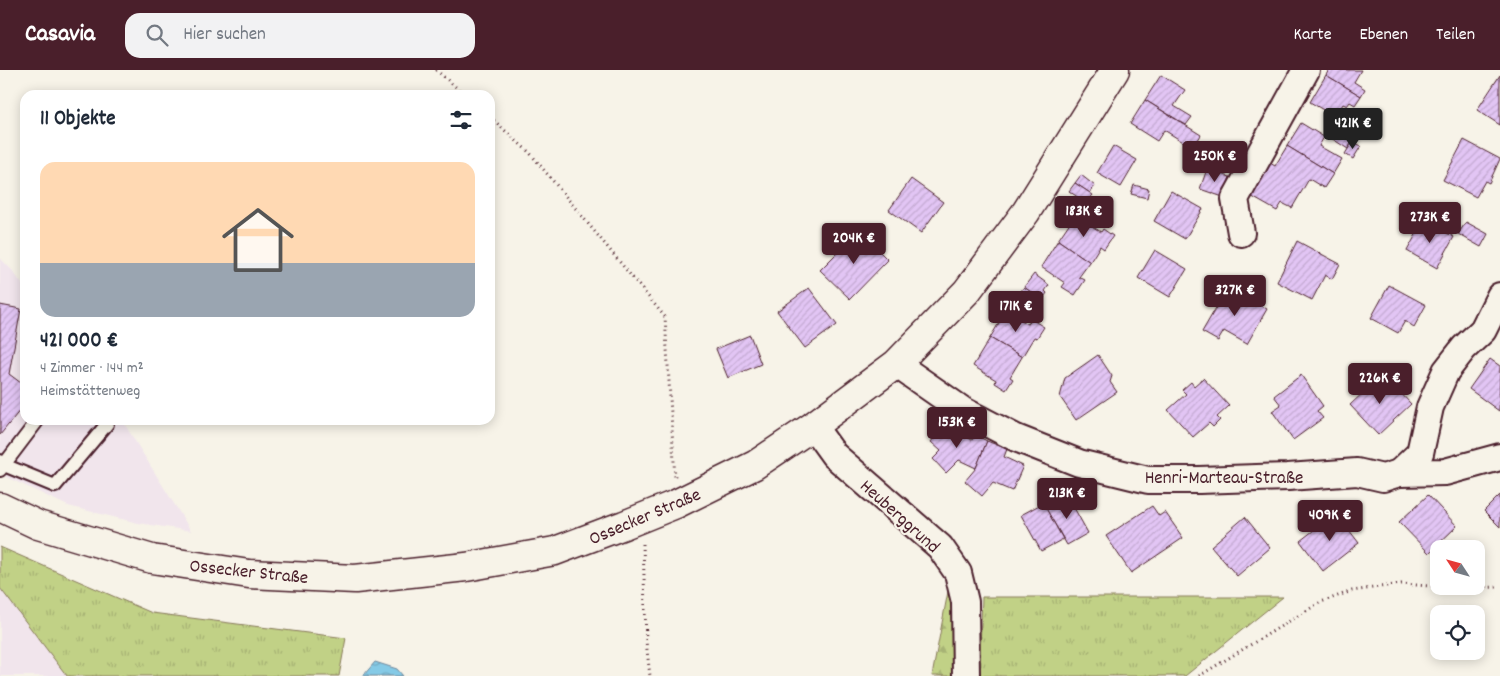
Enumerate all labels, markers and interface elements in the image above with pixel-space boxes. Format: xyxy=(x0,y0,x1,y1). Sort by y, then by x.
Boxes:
search box xyxy=(125,13,475,58)
text: Casavia xyxy=(25,18,95,52)
icon: search xyxy=(143,21,171,49)
text: Hier suchen xyxy=(183,22,266,49)
text: Karte xyxy=(1294,23,1332,48)
text: Ebenen xyxy=(1360,23,1408,48)
text: Teilen xyxy=(1436,23,1475,48)
text: 11 Objekte xyxy=(40,105,116,135)
icon: filters xyxy=(447,106,475,134)
pin: 421K € xyxy=(1312,108,1394,150)
text: 421K € xyxy=(1334,112,1372,135)
pin: 250K € xyxy=(1174,140,1256,183)
text: 250K € xyxy=(1193,145,1237,168)
icon: home xyxy=(213,195,303,285)
pin: 183K € xyxy=(1043,196,1125,238)
text: 183K € xyxy=(1065,200,1103,223)
pin: 273K € xyxy=(1389,202,1471,244)
text: 273K € xyxy=(1410,206,1450,229)
pin: 204K € xyxy=(813,222,895,265)
text: 204K € xyxy=(833,227,875,250)
pin: 327K € xyxy=(1194,274,1276,317)
text: 327K € xyxy=(1215,279,1255,302)
pin: 171K € xyxy=(975,290,1057,333)
text: 171K € xyxy=(999,295,1033,318)
text: 421 000 € xyxy=(40,327,118,357)
text: 4 Zimmer · 144 m² xyxy=(40,357,144,380)
pin: 226K € xyxy=(1339,362,1421,405)
text: 226K € xyxy=(1359,367,1401,390)
text: Heimstättenweg xyxy=(40,380,140,403)
pin: 153K € xyxy=(916,406,998,449)
text: 153K € xyxy=(938,411,976,434)
street label: Henri-Marteau-Straße xyxy=(1145,466,1303,493)
street label: Heuberggrund xyxy=(853,474,945,561)
pin: 213K € xyxy=(1026,478,1108,520)
text: 213K € xyxy=(1048,482,1086,505)
street label: Ossecker Straße xyxy=(585,483,705,554)
pin: 409K € xyxy=(1289,500,1371,542)
text: 409K € xyxy=(1309,504,1351,527)
north arrow xyxy=(1430,540,1485,595)
map controls xyxy=(1430,540,1485,660)
street label: Ossecker Straße xyxy=(188,554,309,593)
button: locate xyxy=(1430,605,1485,660)

